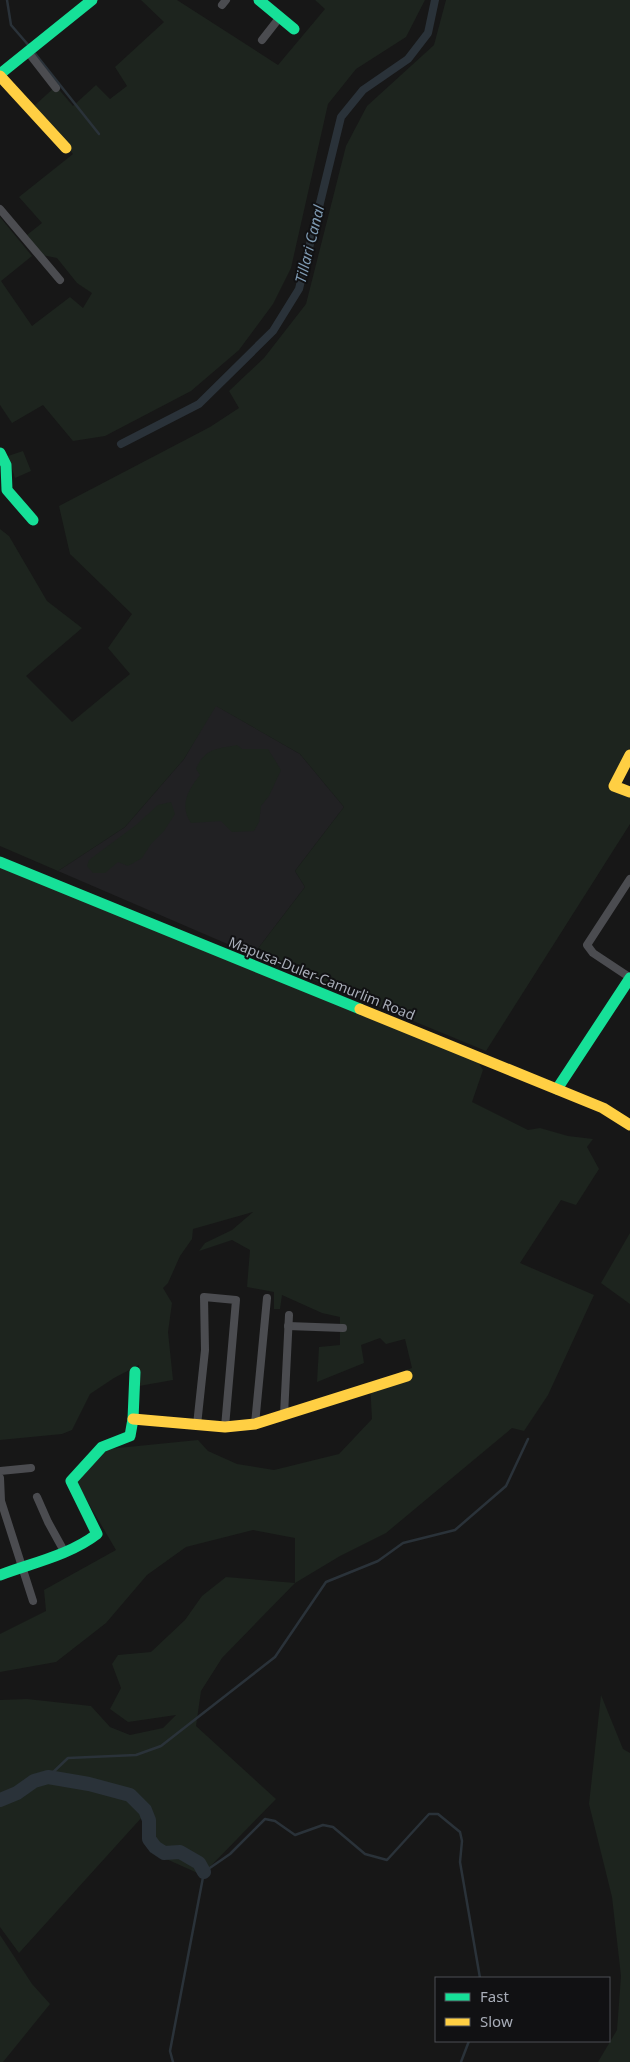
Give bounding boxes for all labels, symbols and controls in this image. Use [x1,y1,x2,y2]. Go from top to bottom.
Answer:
water label: Tillari Canal [290,202,329,285]
street label: Mapusa-Duler-Camurlim Road [226,932,418,1024]
legend [435,1977,610,2042]
text: Fast [480,1986,509,2006]
text: Slow [480,2011,513,2031]

